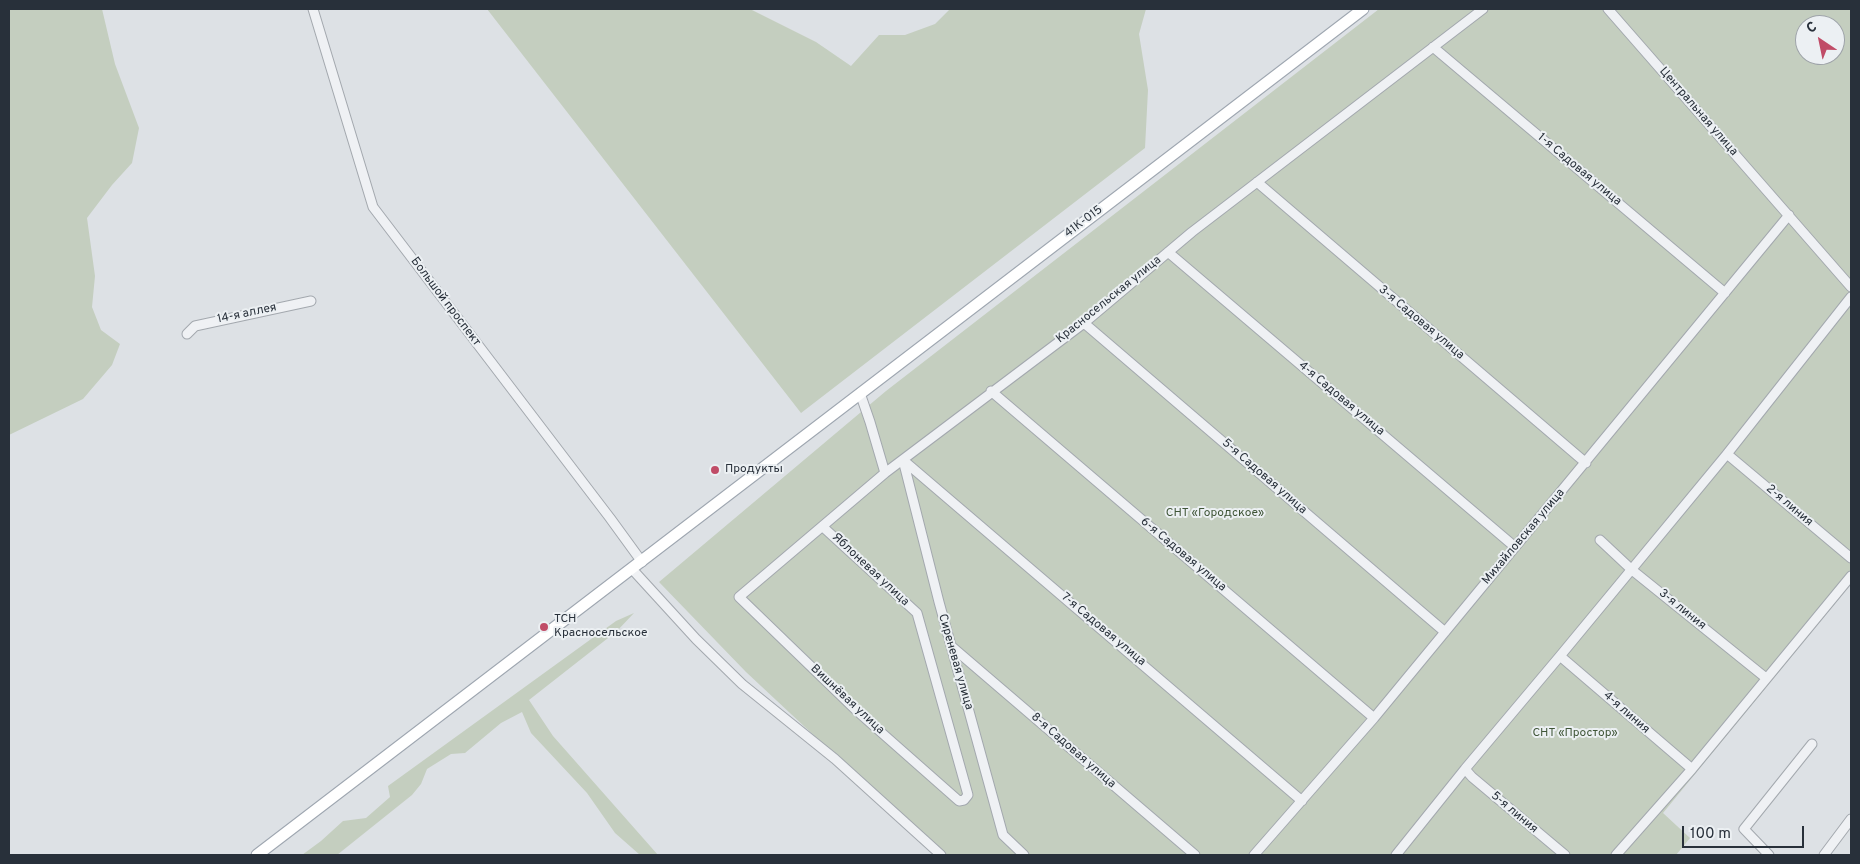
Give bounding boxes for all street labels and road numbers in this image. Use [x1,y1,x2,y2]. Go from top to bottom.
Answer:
street label: Центральная улица [1656,65,1740,159]
street label: 1-я Садовая улица [1534,131,1624,209]
street label: 41К-015 [1062,203,1106,241]
street label: Красносельская улица [1054,253,1164,347]
street label: Большой проспект [407,255,483,349]
street label: 3-я Садовая улица [1375,283,1467,363]
street label: 14-я аллея [216,301,278,327]
street label: 4-я Садовая улица [1295,359,1387,439]
street label: 5-я Садовая улица [1219,436,1309,518]
street label: 2-я линия [1763,482,1815,530]
street label: Михайловская улица [1480,486,1568,588]
street label: 6-я Садовая улица [1137,515,1229,595]
street label: Яблоневая улица [828,531,912,609]
street label: 3-я линия [1655,587,1709,633]
street label: 7-я Садовая улица [1058,590,1148,670]
street label: Сиреневая улица [934,612,976,712]
street label: Вишнёвая улица [807,662,887,738]
street label: 4-я линия [1600,689,1652,737]
street label: 8-я Садовая улица [1028,710,1118,792]
street label: 5-я линия [1488,789,1540,837]

